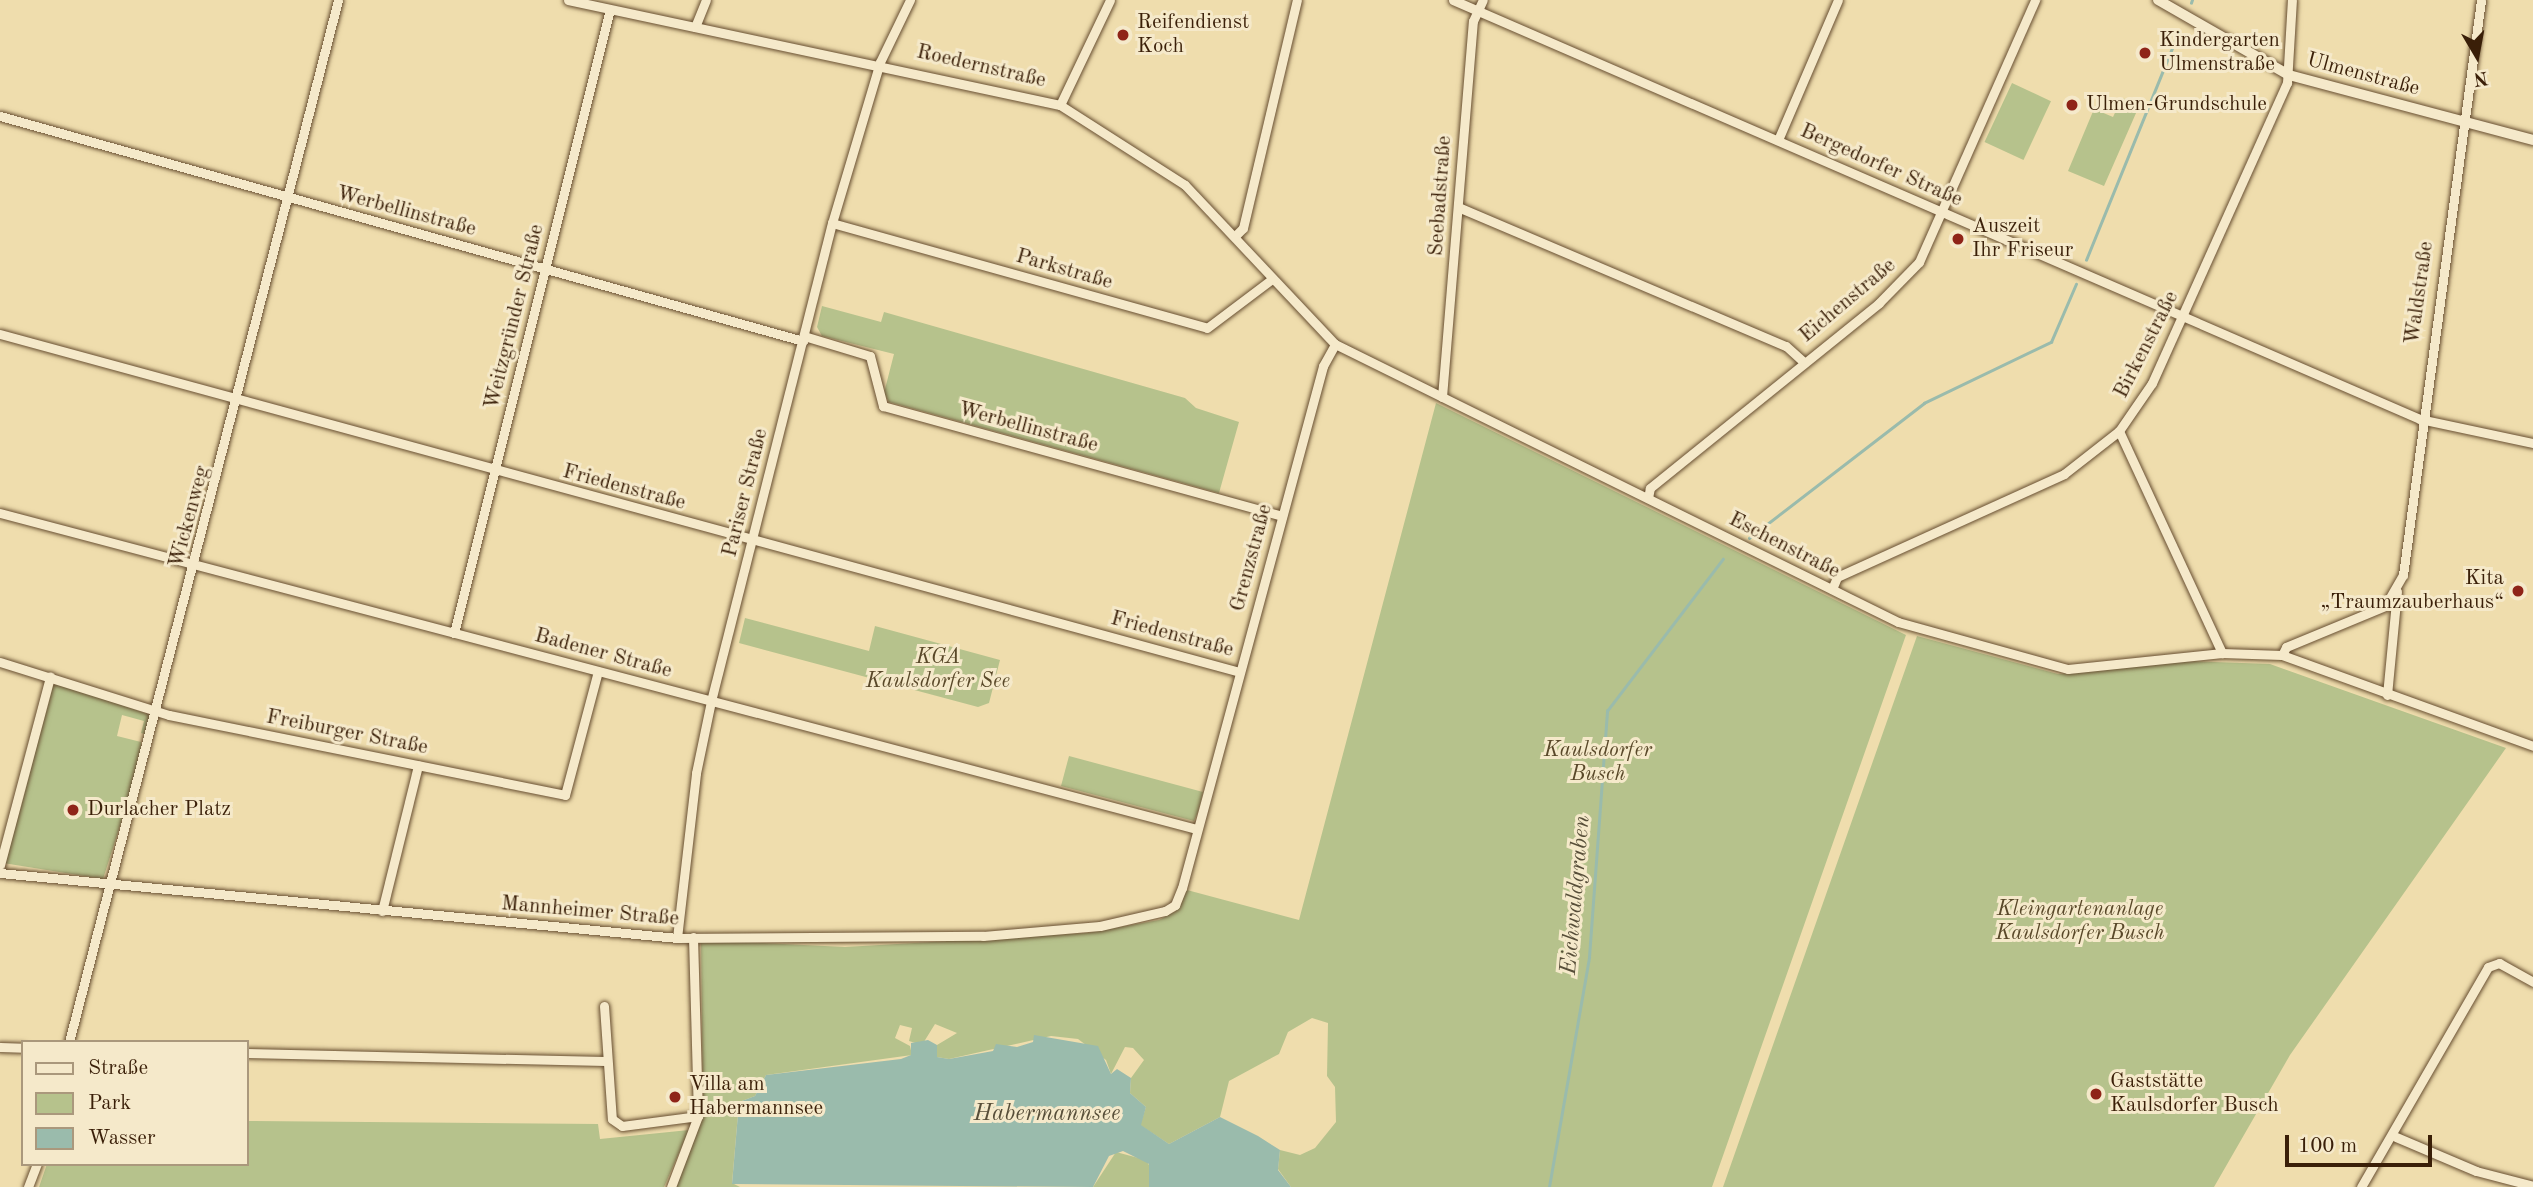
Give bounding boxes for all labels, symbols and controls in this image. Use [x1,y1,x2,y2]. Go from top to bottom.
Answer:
place label: Reifendienst Koch [1137,10,1249,60]
north arrow [2442,21,2512,91]
marker: Reifendienst Koch [1115,27,1131,43]
place label: Kindergarten Ulmenstraße [2159,28,2280,78]
street label: Roedernstraße [914,40,1048,94]
marker: Kindergarten Ulmenstraße [2137,45,2153,61]
street label: Ulmenstraße [2304,48,2422,102]
text: N [2472,67,2490,88]
place label: Ulmen-Grundschule [2086,92,2267,118]
marker: Ulmen-Grundschule [2064,97,2080,113]
street label: Bergedorfer Straße [1796,119,1966,213]
street label: Seebadstraße [1424,135,1458,257]
street label: Werbellinstraße [333,181,479,243]
place label: Auszeit Ihr Friseur [1972,214,2073,264]
street label: Weitzgründer Straße [480,222,550,412]
marker: Auszeit Ihr Friseur [1950,231,1966,247]
street label: Waldstraße [2400,240,2440,346]
street label: Parkstraße [1013,244,1115,296]
street label: Eichenstraße [1795,253,1901,349]
street label: Birkenstraße [2109,287,2185,403]
street label: Werbellinstraße [955,397,1101,459]
street label: Pariser Straße [718,426,774,560]
street label: Friedenstraße [560,459,688,517]
street label: Wickenweg [164,463,216,571]
street label: Grenzstraße [1226,502,1278,614]
street label: Eschenstraße [1724,507,1844,585]
place label: Kita „Traumzauberhaus“ [2321,566,2504,616]
marker: Kita „Traumzauberhaus“ [2510,583,2526,599]
street label: Friedenstraße [1108,606,1236,664]
street label: Badener Straße [532,624,674,684]
park label: KGA Kaulsdorfer See [866,645,1010,695]
street label: Freiburger Straße [264,705,430,761]
park label: Kaulsdorfer Busch [1544,738,1652,788]
place label: Durlacher Platz [87,797,231,823]
marker: Durlacher Platz [65,802,81,818]
water label: Eichwaldgraben [1555,814,1597,976]
street label: Mannheimer Straße [500,892,680,932]
park label: Kleingartenanlage Kaulsdorfer Busch [1995,897,2165,947]
legend [21,1040,248,1166]
text: Straße [88,1058,148,1079]
place label: Gaststätte Kaulsdorfer Busch [2110,1069,2279,1119]
place label: Villa am Habermannsee [689,1072,823,1122]
marker: Gaststätte Kaulsdorfer Busch [2088,1086,2104,1102]
marker: Villa am Habermannsee [667,1089,683,1105]
text: Park [88,1093,131,1114]
water label: Habermannsee [974,1100,1120,1128]
scale bar [2288,1120,2435,1164]
text: Wasser [88,1128,156,1149]
text: 100 m [2298,1136,2357,1157]

